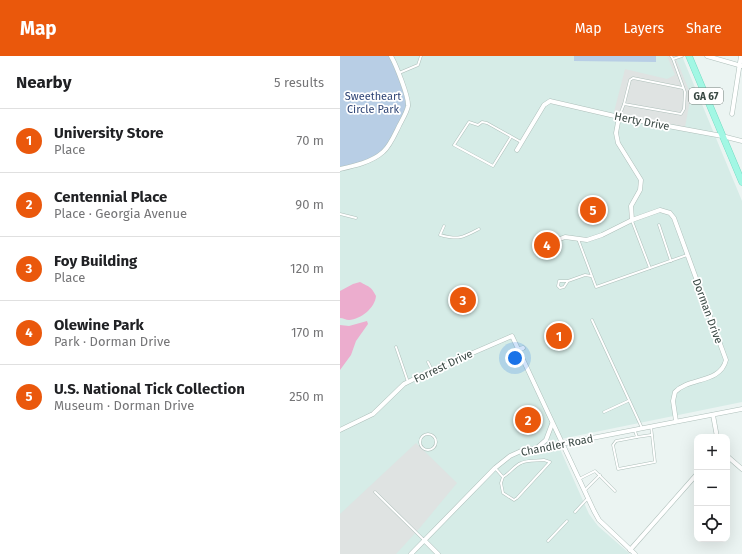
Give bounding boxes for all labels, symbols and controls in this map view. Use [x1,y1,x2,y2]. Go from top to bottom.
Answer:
text: Map [20,17,57,40]
text: Map [575,20,601,37]
text: Layers [623,20,664,37]
text: Share [686,20,722,37]
text: Nearby [16,72,71,93]
text: 5 results [274,75,324,90]
road number: GA 67 [689,88,723,104]
park label: Sweetheart Circle Park [345,90,401,116]
street label: Herty Drive [613,110,671,133]
text: University Store [54,124,164,142]
text: 1 [26,133,32,148]
text: 70 m [297,133,324,148]
text: Place [54,142,85,157]
text: Centennial Place [54,188,167,206]
pin: 5 [580,195,606,225]
text: 2 [26,197,32,212]
text: 90 m [295,197,324,212]
text: Place · Georgia Avenue [54,206,187,221]
pin: 4 [534,230,560,260]
text: Foy Building [54,252,137,270]
text: 3 [26,261,32,276]
text: 120 m [290,261,324,276]
text: Place [54,270,85,285]
street label: Dorman Drive [690,277,725,345]
pin: 3 [450,285,476,315]
text: Olewine Park [54,316,144,334]
pin: 1 [546,321,572,351]
text: 4 [25,325,33,340]
text: 170 m [291,325,324,340]
text: Park · Dorman Drive [54,334,170,349]
street label: Forrest Drive [412,347,475,386]
your location [505,348,525,368]
text: U.S. National Tick Collection [54,380,245,398]
text: 5 [26,389,32,404]
text: 250 m [289,389,324,404]
text: Museum · Dorman Drive [54,398,194,413]
pin: 2 [515,405,541,435]
street label: Chandler Road [520,432,594,459]
map controls [694,434,730,542]
button: + [694,434,730,470]
button: − [694,470,730,506]
button: locate [694,506,730,542]

